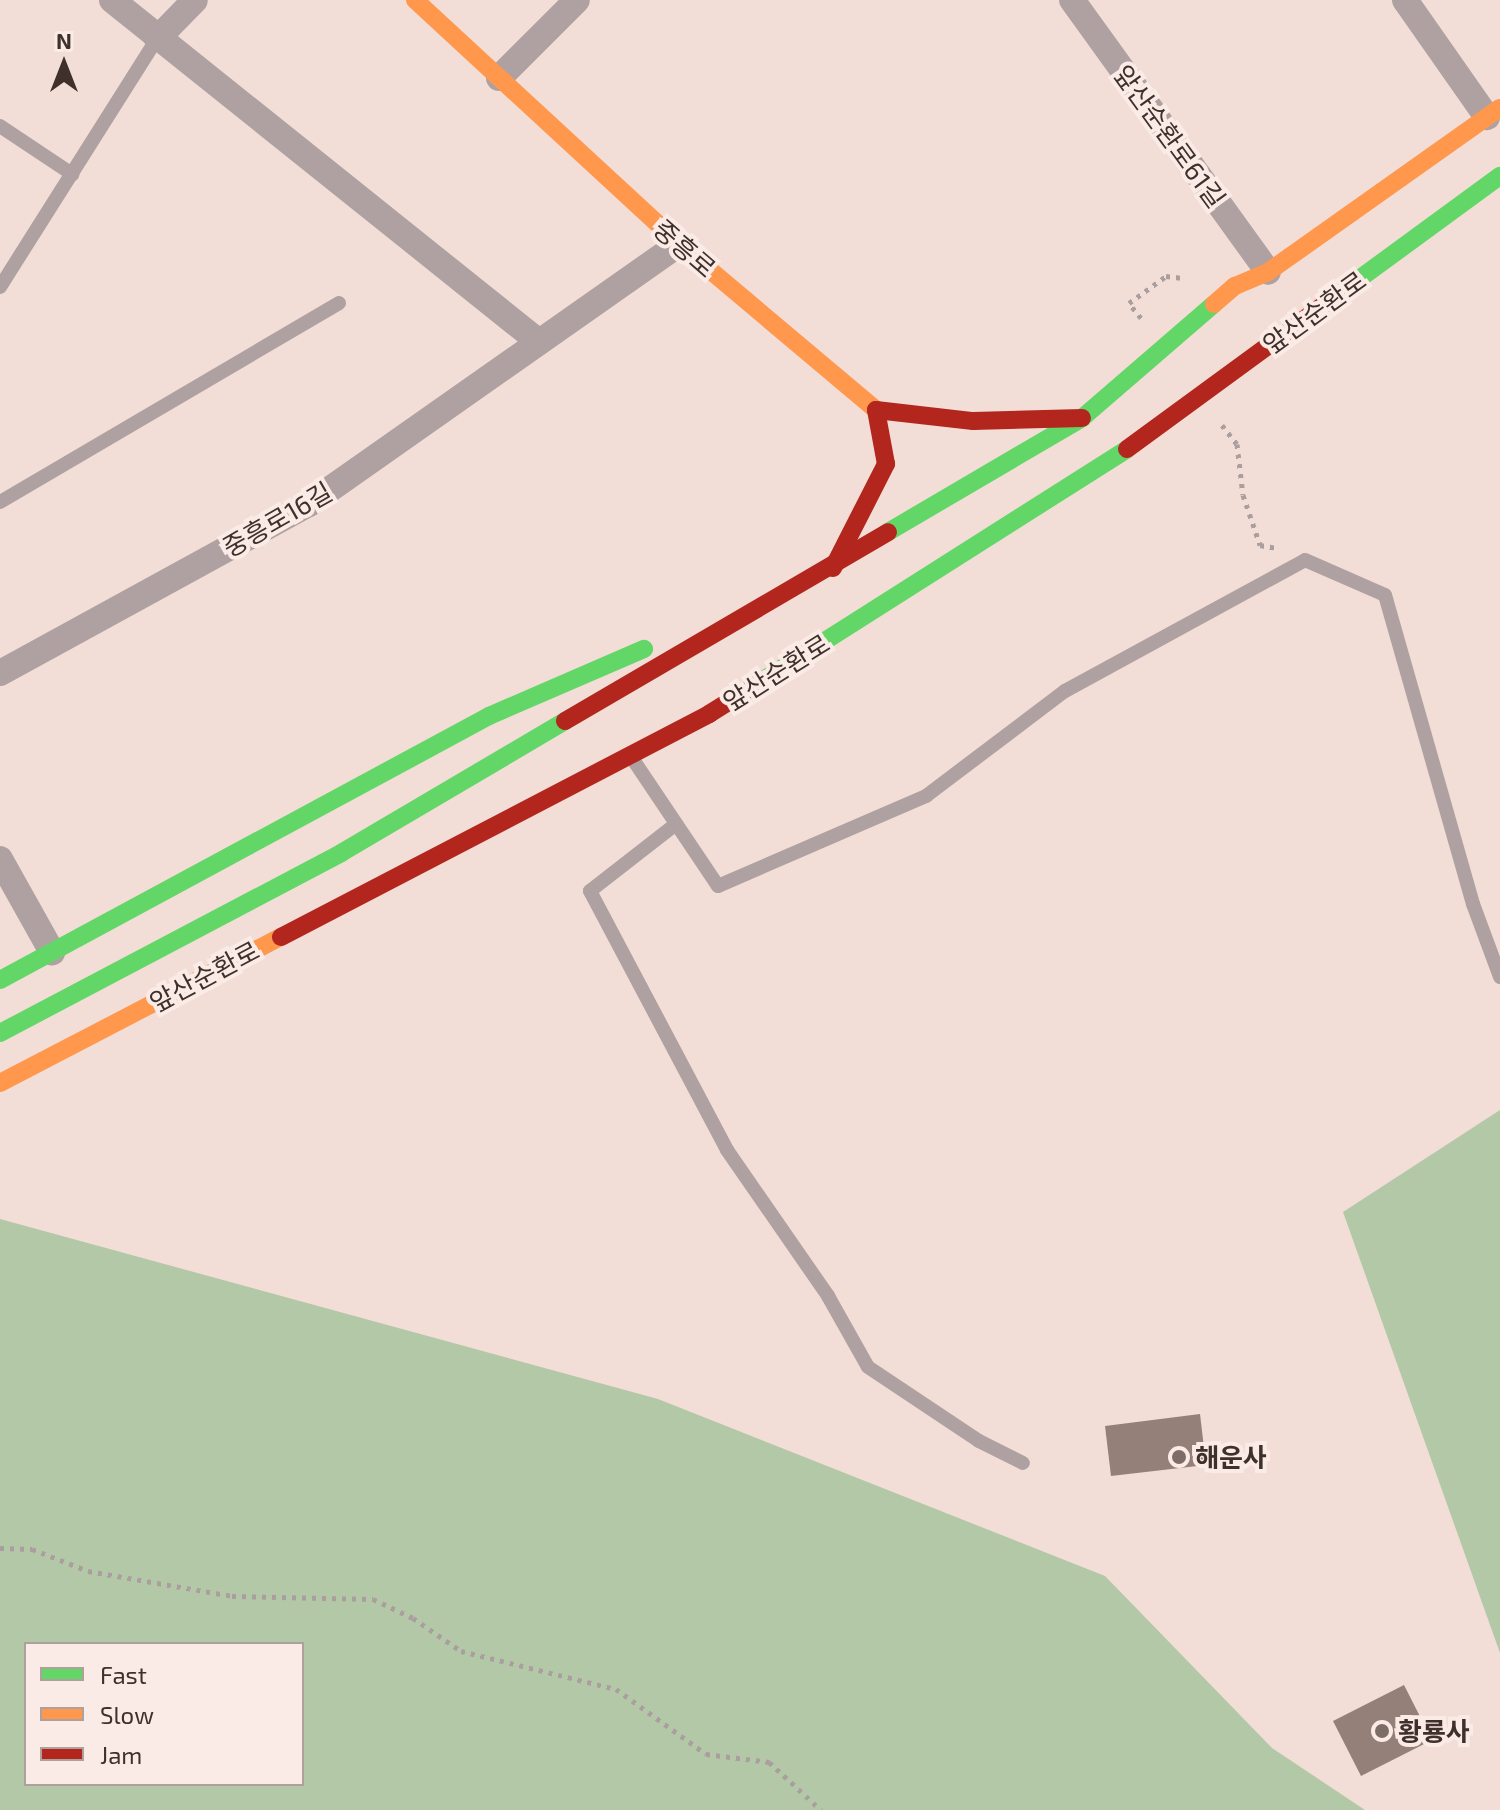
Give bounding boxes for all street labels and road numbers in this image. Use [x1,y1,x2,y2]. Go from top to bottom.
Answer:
street label: 앞산순환로61길 [1108,59,1232,213]
street label: 중흥로 [648,213,722,283]
street label: 앞산순환로 [1256,264,1372,360]
street label: 중흥로16길 [217,475,337,563]
street label: 앞산순환로 [717,627,835,717]
street label: 앞산순환로 [144,934,264,1018]

